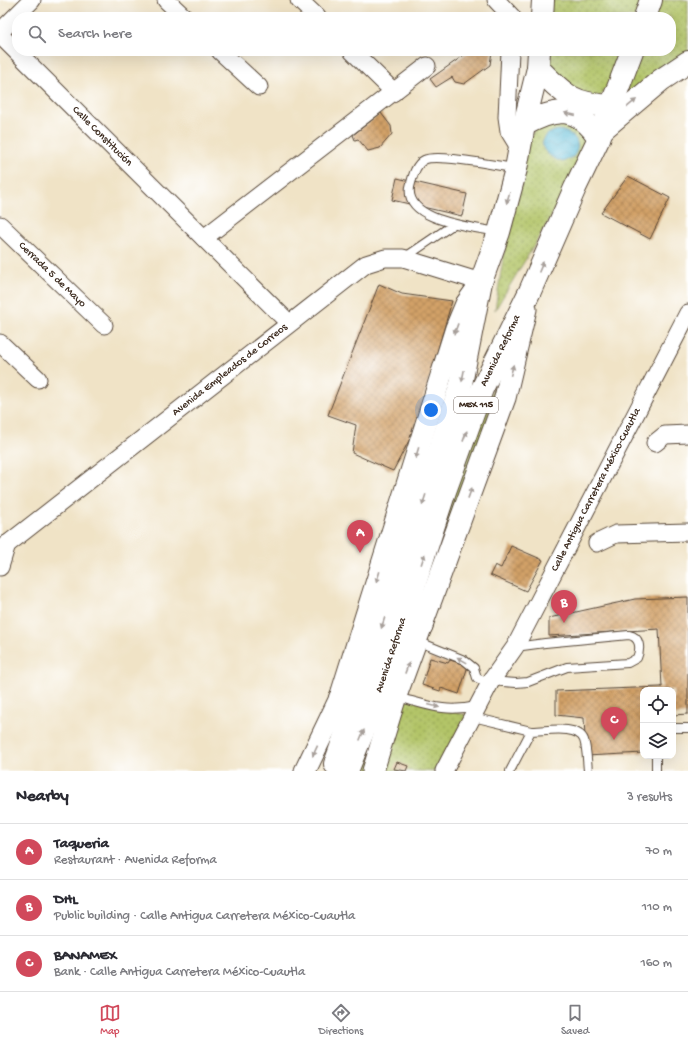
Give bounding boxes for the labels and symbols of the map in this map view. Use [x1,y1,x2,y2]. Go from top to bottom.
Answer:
one-way arrow [627,99,638,108]
street label: Calle Constitución [69,104,135,170]
one-way arrow [564,111,576,117]
one-way arrow [505,193,511,205]
street label: Cerrada 5 de Mayo [16,240,88,310]
one-way arrow [538,261,544,272]
street label: Avenida Reforma [478,312,524,388]
street label: Avenida Empleados de Correos [170,321,291,419]
one-way arrow [452,323,458,335]
one-way arrow [509,364,515,376]
one-way arrow [460,370,466,382]
road number: MEX 115 [454,397,498,413]
your location [421,400,441,420]
street label: Calle Antigua Carretera México-Cuautla [549,405,644,574]
one-way arrow [462,430,468,442]
one-way arrow [413,447,419,459]
one-way arrow [468,486,474,498]
one-way arrow [421,494,427,506]
pin: A [347,520,373,553]
one-way arrow [420,553,426,565]
one-way arrow [374,571,380,583]
pin: B [551,590,577,623]
street label: Avenida Reforma [373,615,409,694]
one-way arrow [380,617,386,629]
one-way arrow [456,657,468,663]
one-way arrow [404,661,410,673]
one-way arrow [427,704,440,710]
pin: C [601,707,627,740]
one-way arrow [359,729,365,740]
one-way arrow [312,746,318,757]

